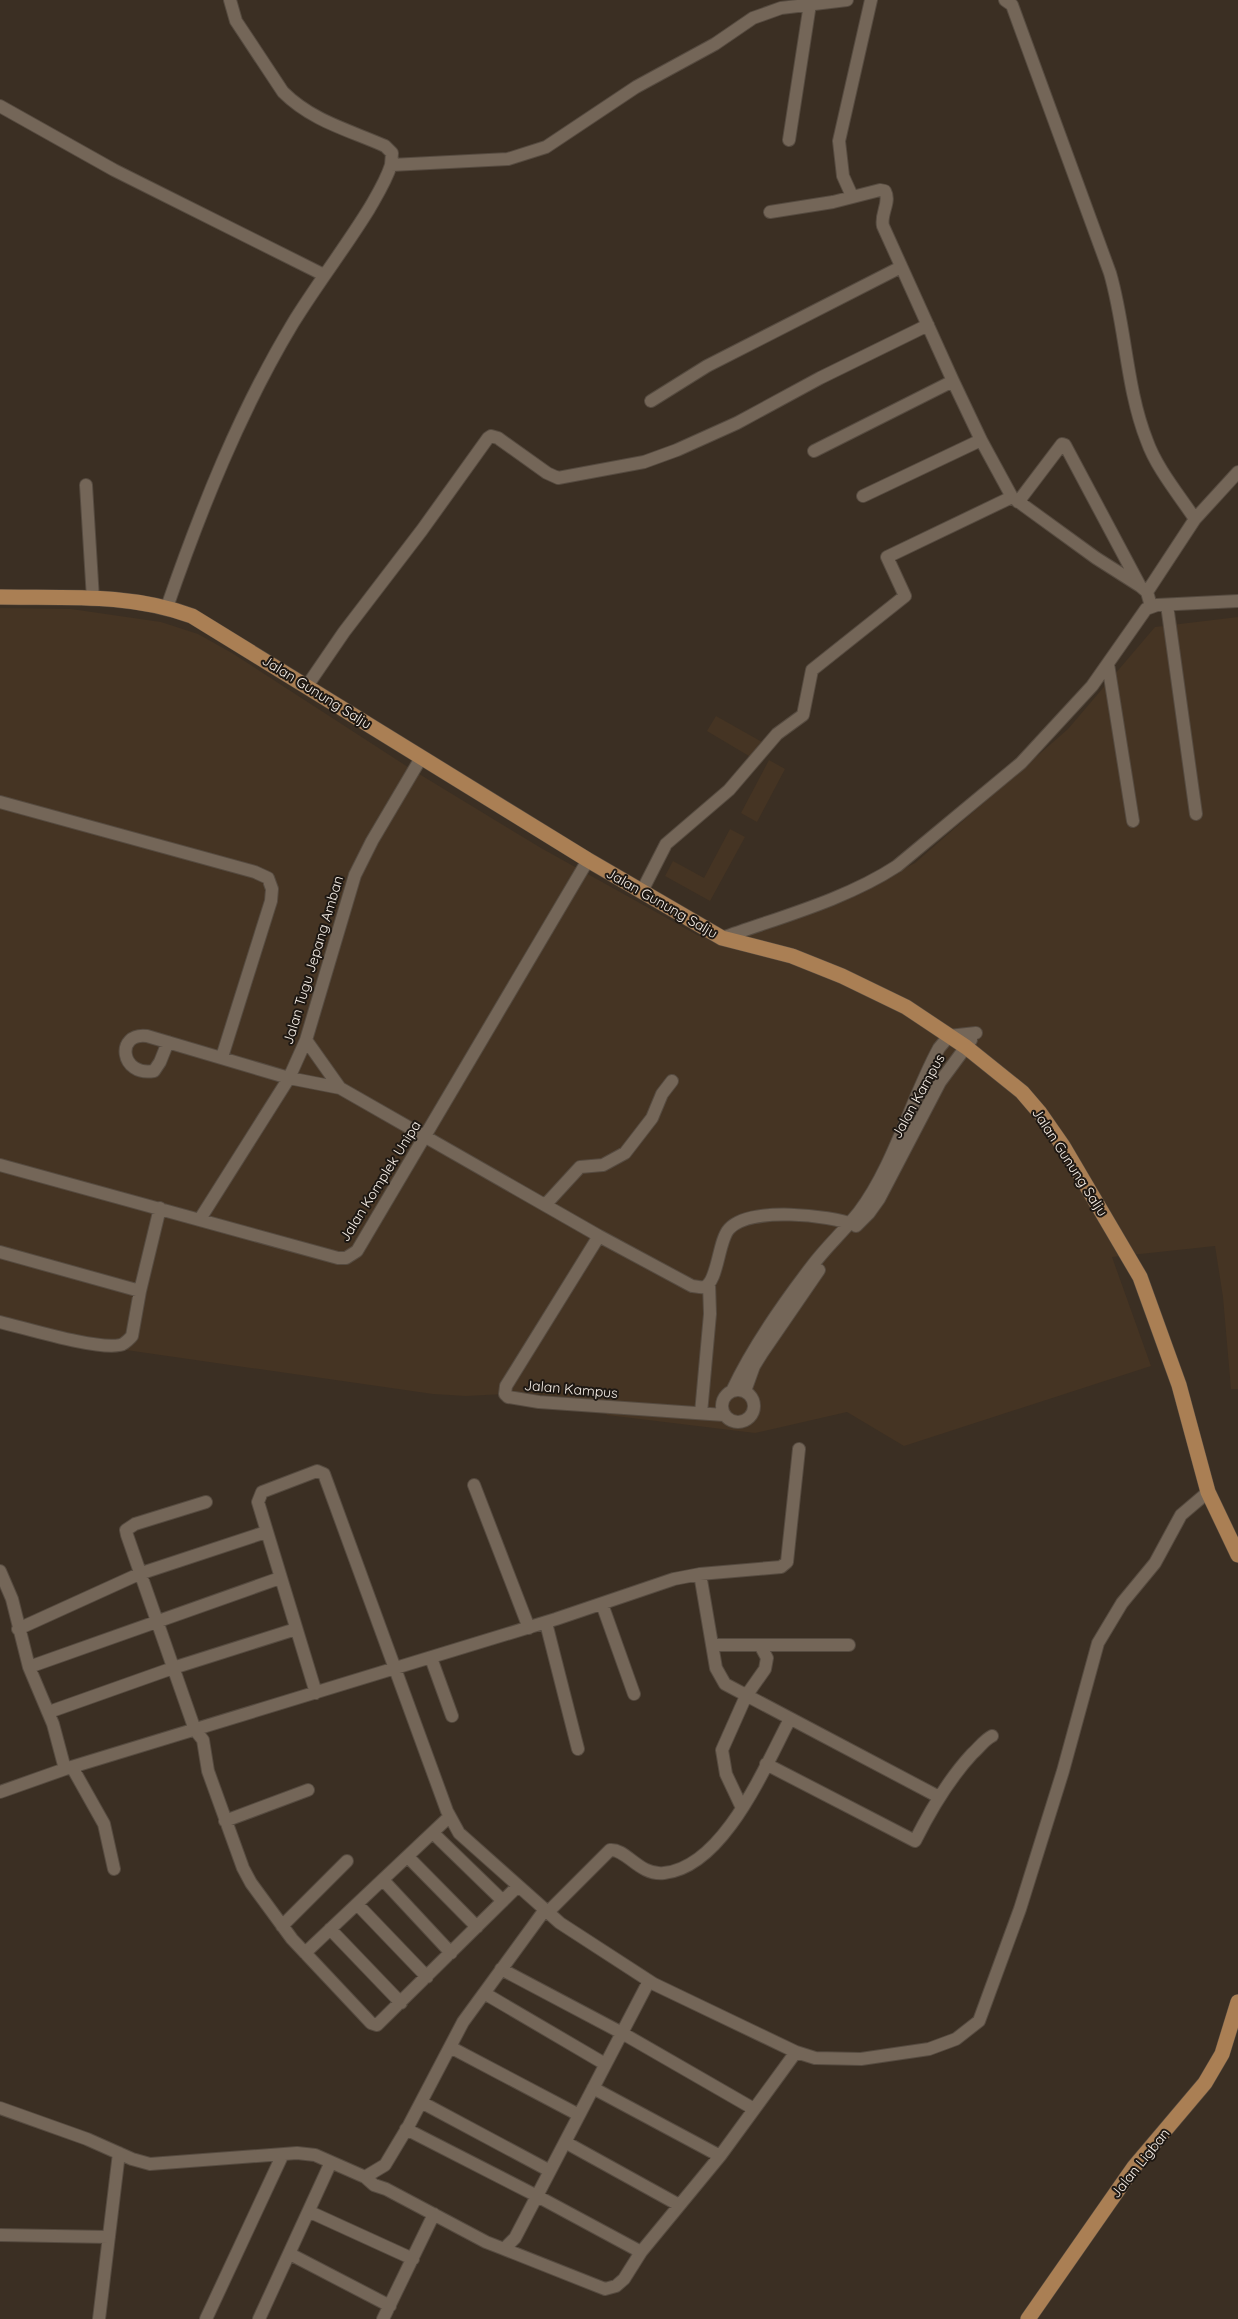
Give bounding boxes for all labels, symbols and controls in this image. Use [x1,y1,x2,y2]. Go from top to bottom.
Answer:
street label: Jalan Gunung Salju [259,651,375,733]
street label: Jalan Gunung Salju [603,864,721,942]
street label: Jalan Tugu Jepang Amban [279,873,347,1047]
street label: Jalan Kampus [887,1051,949,1141]
street label: Jalan Gunung Salju [1028,1104,1112,1220]
street label: Jalan Komplek Unipa [335,1117,425,1245]
street label: Jalan Kampus [523,1376,619,1402]
street label: Jalan Ligban [1106,2125,1174,2201]

